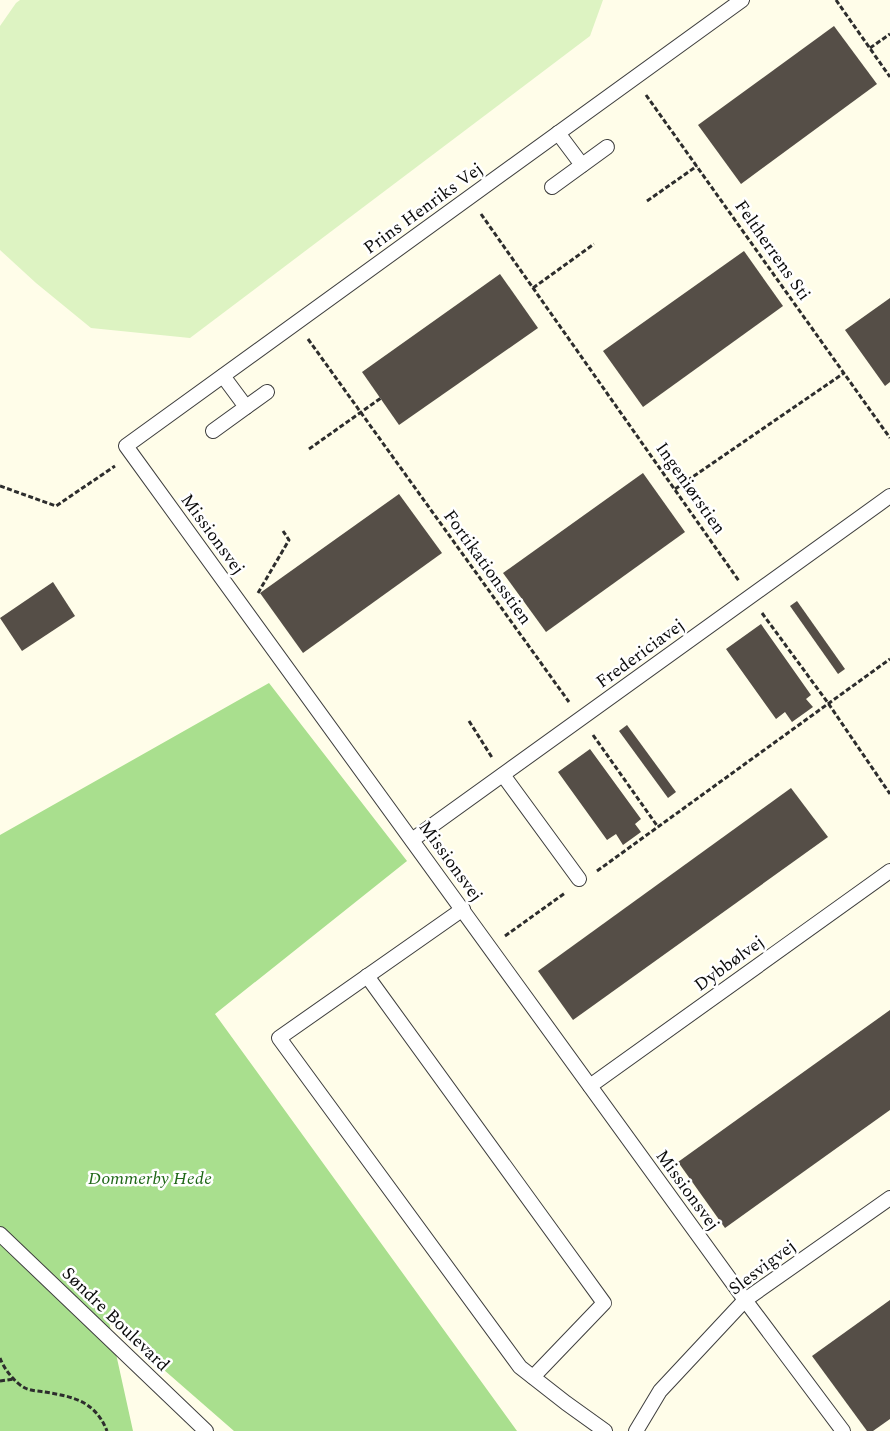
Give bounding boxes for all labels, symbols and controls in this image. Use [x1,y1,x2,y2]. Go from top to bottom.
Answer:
street label: Prins Henriks Vej [358,156,489,261]
street label: Feltherrens Sti [728,194,817,306]
street label: Ingeniørstien [649,437,732,540]
street label: Missionsvej [174,488,251,581]
street label: Fortikationsstien [437,504,539,630]
street label: Fredericiavej [590,612,690,695]
street label: Missionsvej [412,815,489,908]
street label: Dybbølvej [689,929,770,998]
street label: Missionsvej [649,1144,726,1237]
park label: Dommerby Hede [88,1165,212,1192]
street label: Slesvigvej [723,1233,802,1302]
street label: Søndre Boulevard [56,1261,176,1378]

